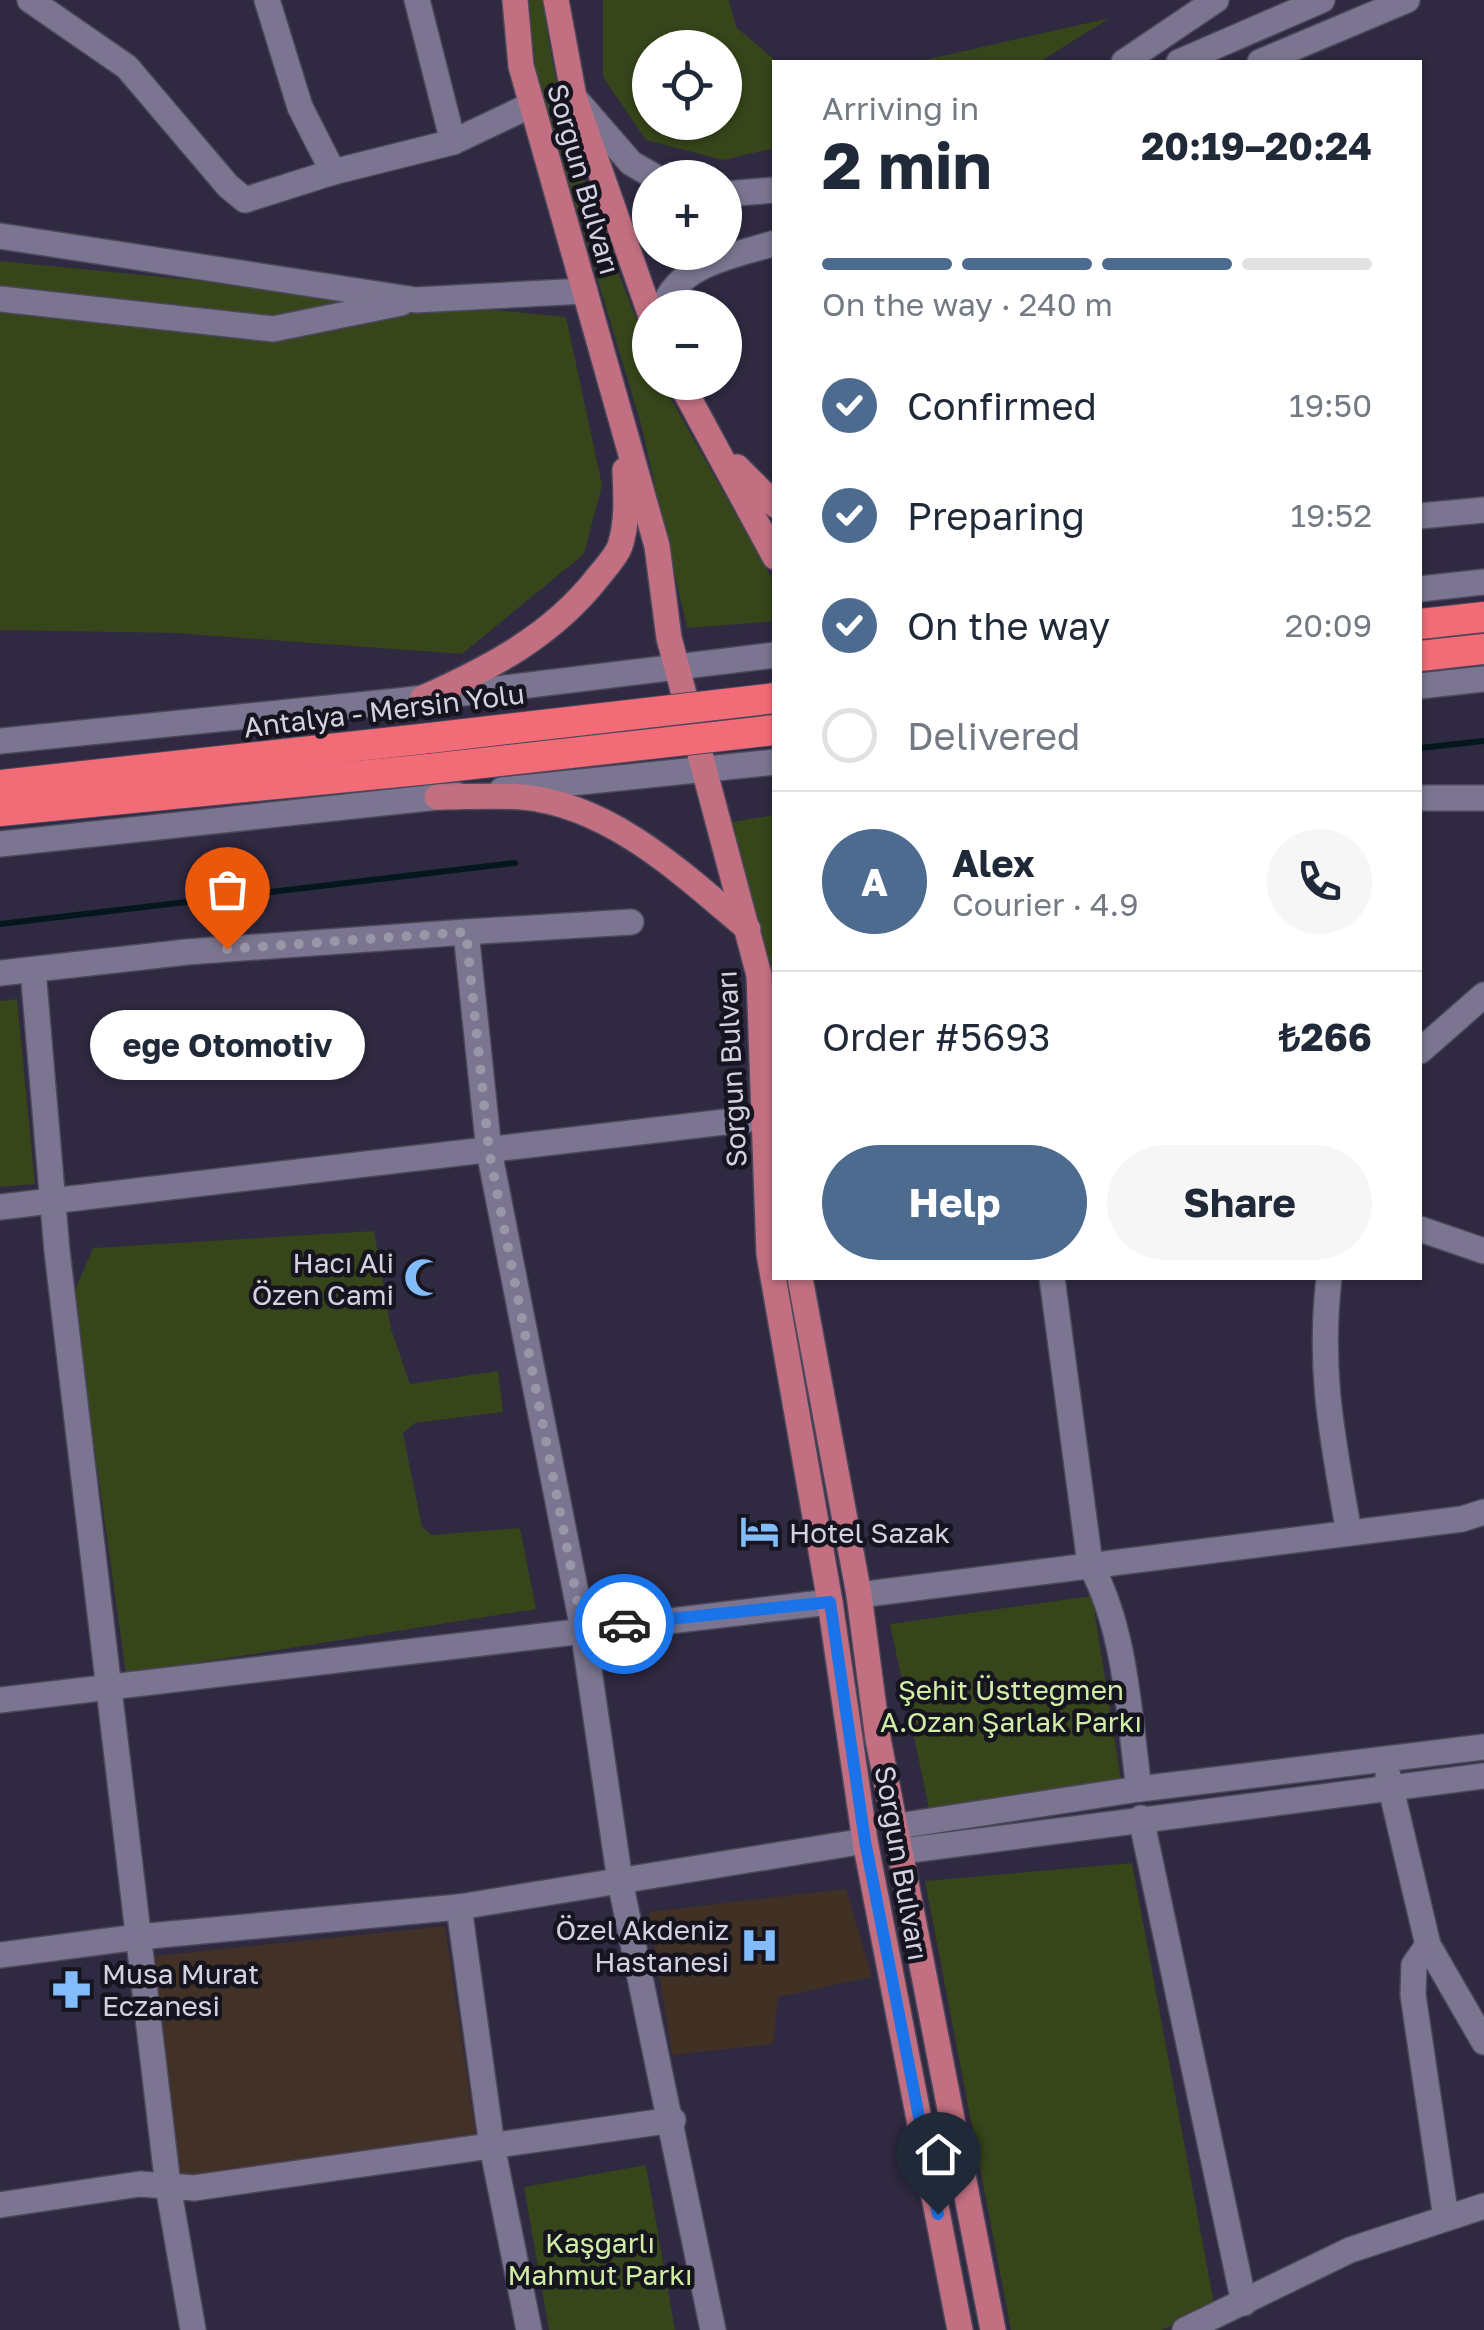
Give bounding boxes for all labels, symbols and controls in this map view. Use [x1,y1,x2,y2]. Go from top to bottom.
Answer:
map controls [632,30,742,400]
button: locate [632,30,742,140]
street label: Sorgun Bulvarı [541,80,627,278]
text: Arriving in [822,89,979,127]
text: 20:19–20:24 [1141,123,1372,168]
text: 2 min [822,125,992,203]
button: + [632,160,742,270]
text: On the way · 240 m [822,285,1113,323]
button: − [632,290,742,400]
icon: check [822,378,877,433]
text: Confirmed [907,383,1097,428]
text: 19:50 [1289,386,1372,424]
icon: check [822,488,877,543]
text: Preparing [907,493,1085,538]
text: 19:52 [1290,496,1372,534]
icon: check [822,598,877,653]
text: On the way [907,603,1110,648]
text: 20:09 [1285,606,1372,644]
street label: Antalya - Mersin Yolu [242,676,526,744]
text: Delivered [907,713,1080,758]
button: phone [1267,829,1372,934]
text: Alex [952,840,1035,885]
pin [185,847,270,950]
text: A [861,859,888,904]
icon: bag [200,862,255,917]
text: Courier · 4.9 [952,885,1139,923]
street label: Sorgun Bulvarı [709,970,753,1168]
callout: ege Otomotiv [90,1009,364,1079]
text: Order #5693 [822,1014,1050,1059]
text: ₺266 [1279,1014,1372,1059]
text: ege Otomotiv [123,1026,332,1064]
button: Help [822,1145,1087,1260]
button: Share [1107,1145,1372,1260]
place label: Hacı Ali Özen Cami [252,1246,394,1311]
mosque icon: Hacı Ali Özen Cami [403,1257,445,1299]
hotel icon: Hotel Sazak [738,1511,780,1553]
place label: Hotel Sazak [789,1516,950,1549]
courier [574,1574,674,1674]
icon: car [597,1597,652,1652]
park label: Şehit Üstteğmen A.Ozan Şarlak Parkı [880,1673,1142,1738]
street label: Sorgun Bulvarı [869,1763,935,1963]
place label: Özel Akdeniz Hastanesi [556,1913,729,1978]
hospital icon: Özel Akdeniz Hastanesi [738,1924,780,1966]
place label: Musa Murat Eczanesi [102,1957,259,2022]
pharmacy icon: Musa Murat Eczanesi [51,1968,93,2010]
pin [896,2112,981,2215]
icon: home [911,2127,966,2182]
park label: Kaşgarlı Mahmut Parkı [507,2226,693,2291]

